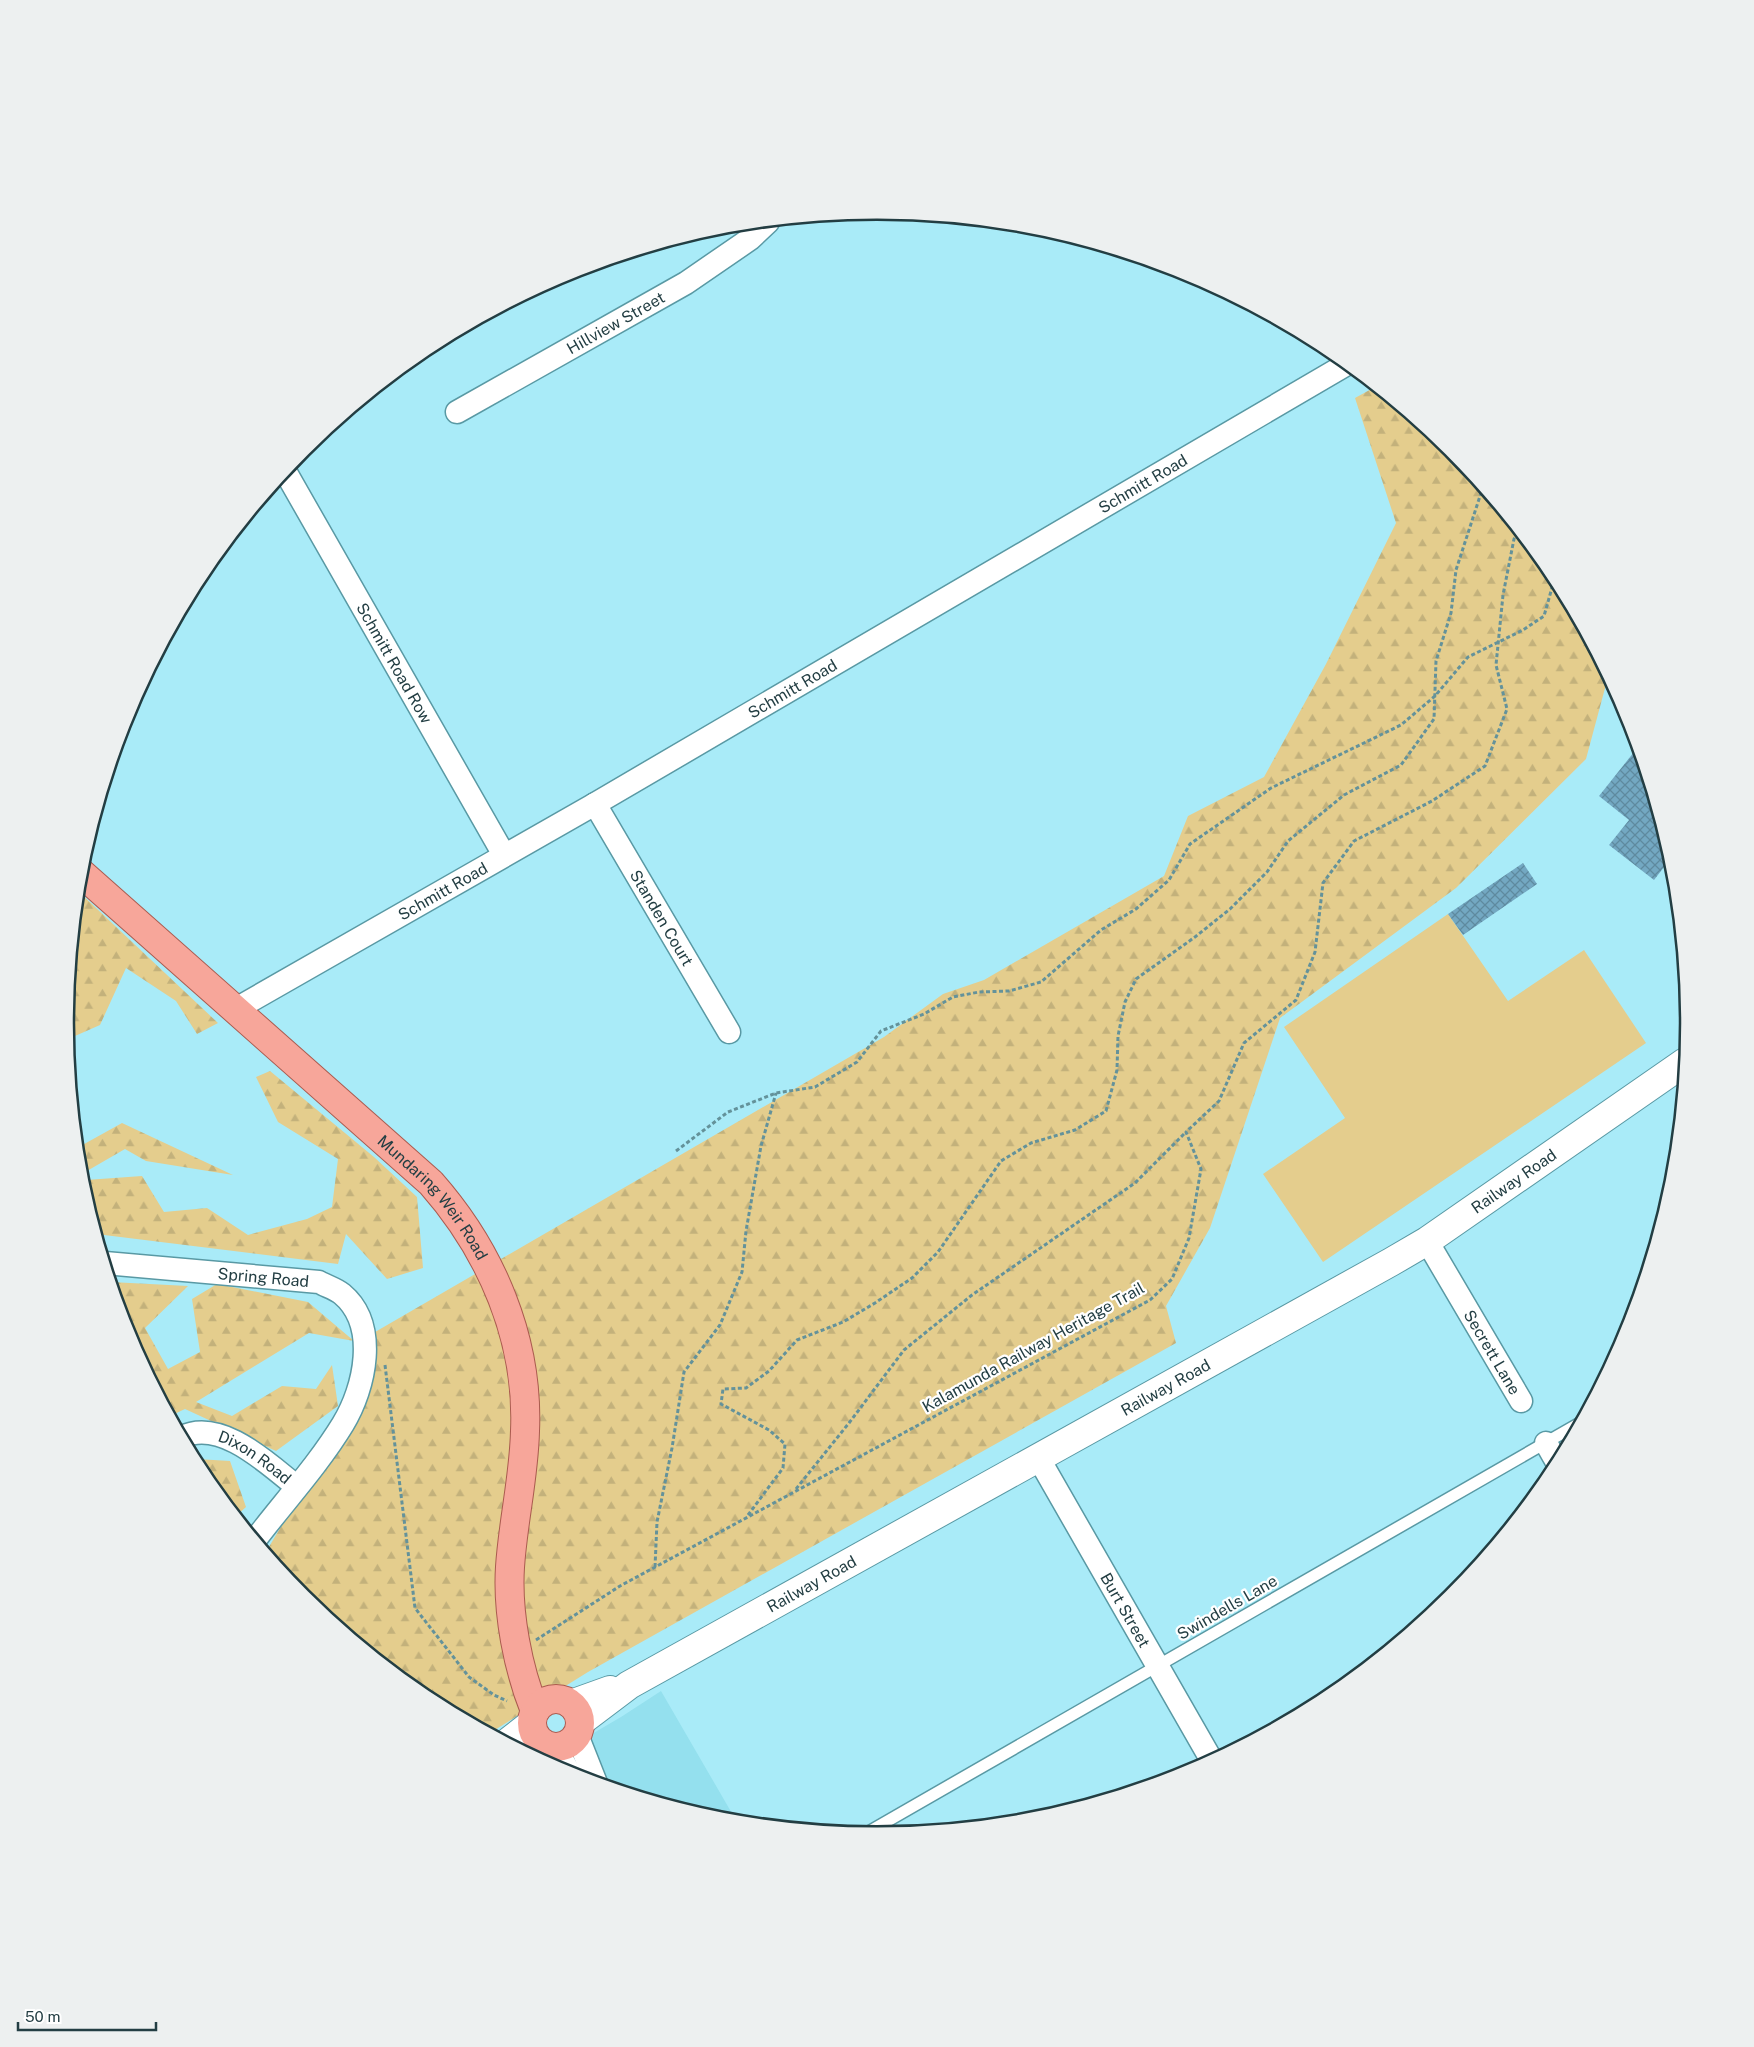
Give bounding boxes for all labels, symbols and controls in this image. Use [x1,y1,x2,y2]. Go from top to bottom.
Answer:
street label: Hillview Street [563,288,668,358]
street label: Schmitt Road [1095,451,1191,517]
street label: Schmitt Road Row [352,600,436,727]
street label: Schmitt Road [745,656,840,722]
street label: Schmitt Road [395,858,491,924]
street label: Standen Court [626,867,697,969]
street label: Mundaring Weir Road [373,1131,492,1263]
street label: Railway Road [1468,1145,1560,1217]
street label: Spring Road [217,1264,310,1291]
street label: Kalamunda Railway Heritage Trail [919,1278,1148,1417]
street label: Secrett Lane [1460,1307,1524,1398]
street label: Railway Road [1118,1355,1214,1420]
street label: Dixon Road [216,1427,295,1488]
street label: Railway Road [764,1552,860,1617]
street label: Burt Street [1096,1569,1154,1651]
street label: Swindells Lane [1174,1571,1281,1644]
scale bar [18,2000,155,2032]
text: 50 m [25,2008,60,2025]

